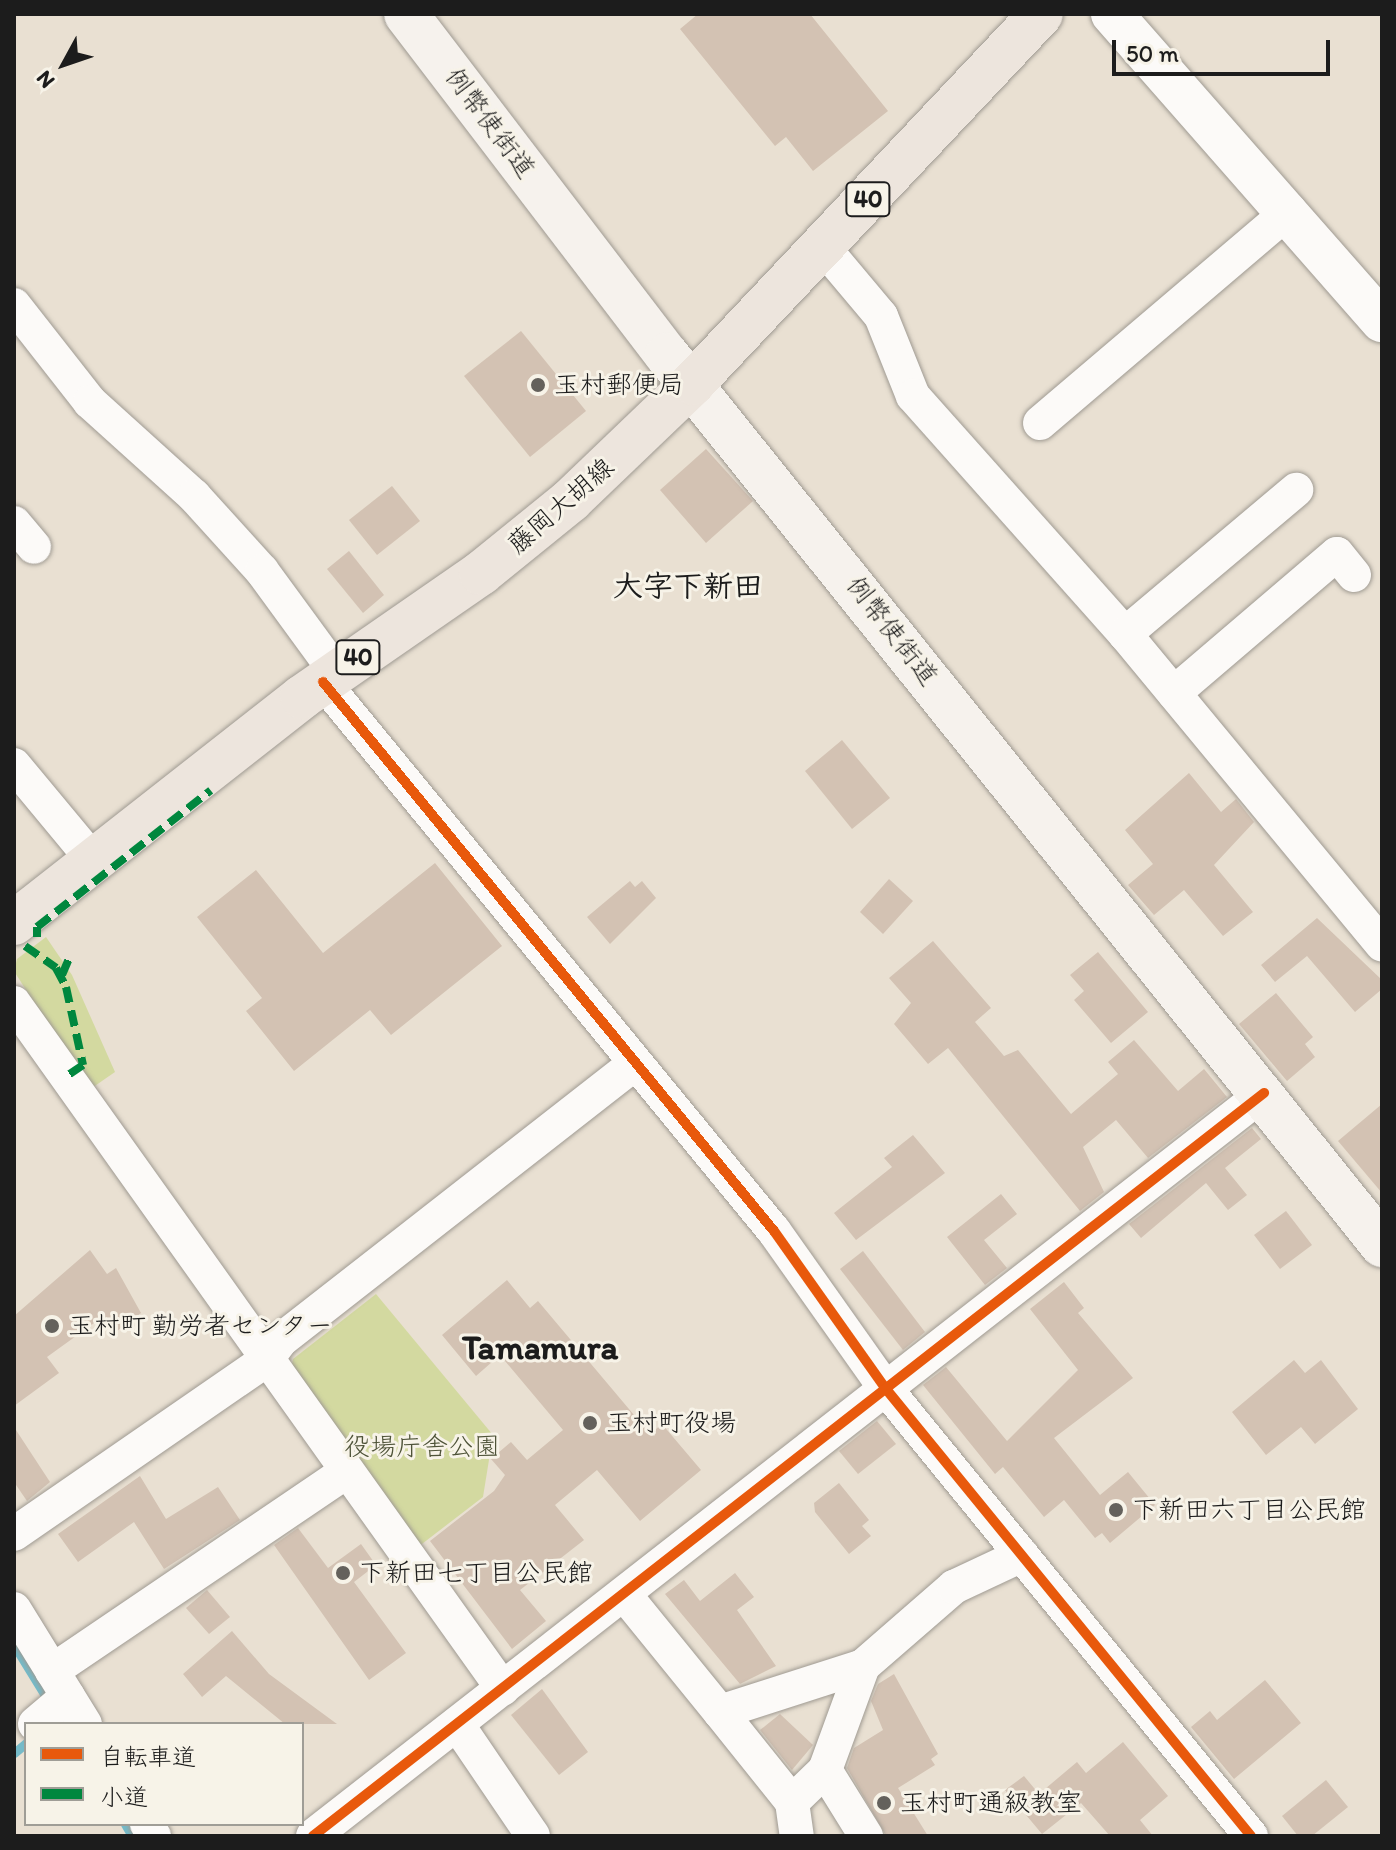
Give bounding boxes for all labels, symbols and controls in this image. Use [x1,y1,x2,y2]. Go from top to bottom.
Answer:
north arrow [24,24,104,104]
scale bar [1116,24,1334,74]
text: 50 m [1126,39,1179,68]
street label: 例幣使街道 [438,62,542,184]
text: N [30,65,60,94]
road number: 40 [844,179,892,219]
place label: 玉村郵便局 [554,369,684,401]
marker: 玉村郵便局 [529,376,547,394]
street label: 藤岡大胡線 [502,452,620,560]
district label: 大字下新田 [613,568,763,604]
street label: 例幣使街道 [840,570,944,692]
road number: 40 [334,637,382,677]
place label: 玉村町 勤労者センター [68,1310,334,1342]
marker: 玉村町 勤労者センター [43,1317,61,1335]
district label: Tamamura [462,1328,618,1368]
place label: 玉村町役場 [606,1407,736,1439]
marker: 玉村町役場 [581,1414,599,1432]
park label: 役場庁舎公園 [344,1431,500,1463]
place label: 下新田六丁目公民館 [1132,1494,1366,1526]
marker: 下新田六丁目公民館 [1107,1501,1125,1519]
place label: 下新田七丁目公民館 [359,1557,593,1589]
marker: 下新田七丁目公民館 [334,1564,352,1582]
legend [24,1722,304,1826]
text: 自転車道 [100,1742,196,1771]
text: 小道 [100,1782,148,1811]
place label: 玉村町通級教室 [900,1787,1082,1819]
marker: 玉村町通級教室 [875,1794,893,1812]

